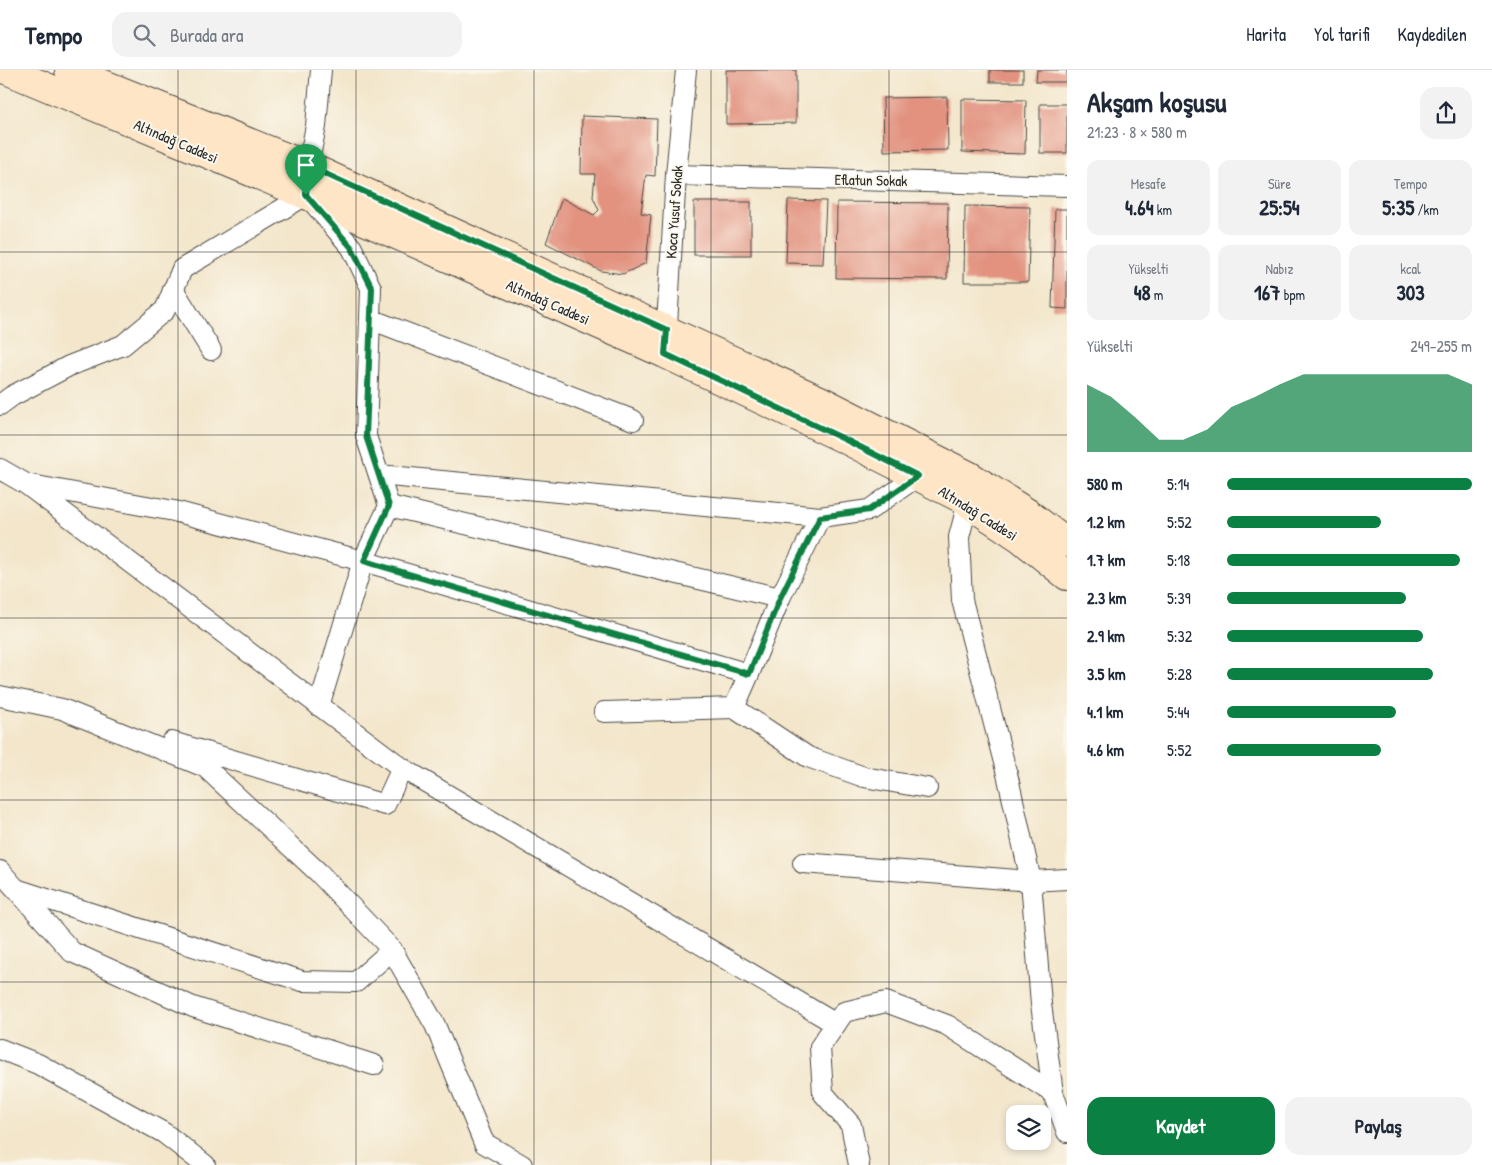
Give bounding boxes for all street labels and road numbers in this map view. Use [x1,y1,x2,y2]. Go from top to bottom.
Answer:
street label: Altındağ Caddesi [131,114,221,168]
street label: Koca Yusuf Sokak [660,165,688,259]
street label: Eflatun Sokak [834,169,908,191]
street label: Altındağ Caddesi [503,274,593,330]
street label: Altındağ Caddesi [935,480,1021,546]

